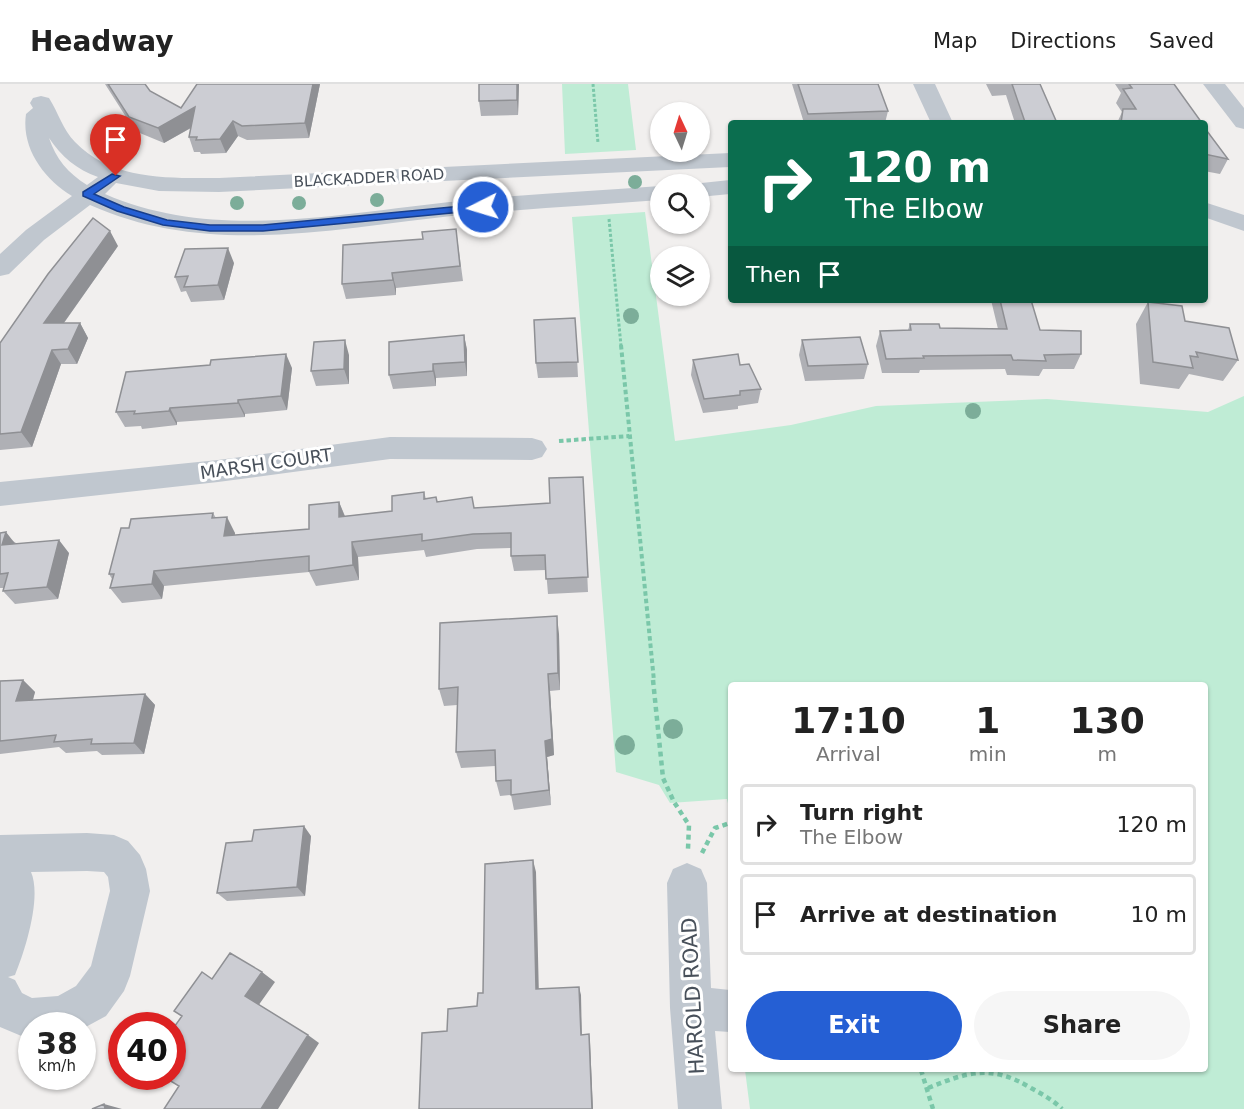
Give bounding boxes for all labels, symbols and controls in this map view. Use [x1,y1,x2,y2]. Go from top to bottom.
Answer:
text: Headway [30,25,174,58]
text: Map [933,29,977,53]
text: Directions [1010,29,1116,53]
text: Saved [1149,29,1214,53]
north arrow [650,102,710,162]
map controls [650,102,710,306]
pin [90,114,141,176]
icon: arrive [99,123,132,156]
text: 120 m [845,143,991,192]
icon: right [746,144,824,222]
street label: BLACKADDER ROAD [293,165,445,191]
button: search [650,174,710,234]
position arrow [451,175,515,239]
text: The Elbow [845,193,984,224]
button: layers [650,246,710,306]
icon: arrive [813,258,846,291]
text: Then [746,262,801,287]
street label: MARSH COURT [199,444,334,483]
text: 17:10 [791,700,906,741]
text: 1 [975,700,1000,741]
text: 130 [1070,700,1145,741]
text: Arrival [816,742,881,766]
text: min [969,742,1007,766]
text: m [1098,742,1117,766]
text: Turn right [800,800,923,825]
icon: right [749,808,782,841]
text: 120 m [1117,812,1187,837]
text: The Elbow [800,825,903,849]
icon: arrive [749,898,782,931]
text: Arrive at destination [800,902,1057,927]
text: 10 m [1131,902,1187,927]
street label: HAROLD ROAD [677,917,709,1075]
button: Exit [746,991,962,1060]
button: Share [974,991,1190,1060]
speed limit sign: 40 [108,1012,186,1090]
text: 38 [36,1026,78,1061]
text: km/h [38,1057,76,1075]

